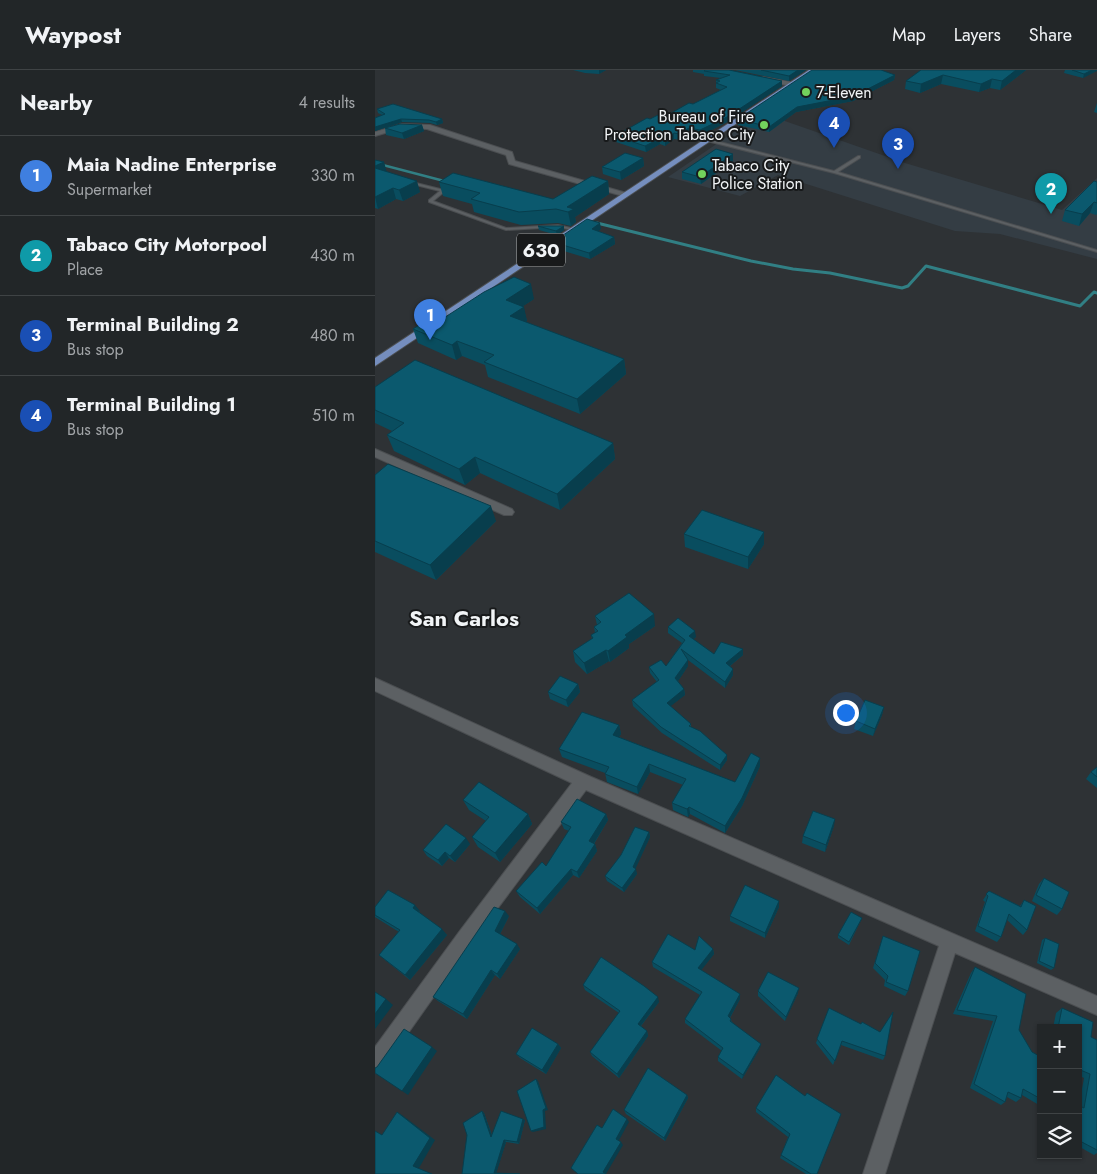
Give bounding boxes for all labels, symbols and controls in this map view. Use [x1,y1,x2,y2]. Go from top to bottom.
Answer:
text: Waypost [25,17,121,52]
text: Map [892,22,926,48]
text: Layers [954,22,1001,48]
text: Share [1029,22,1072,48]
place label: 7-Eleven [816,81,872,104]
marker: 7-Eleven [800,86,812,98]
text: Nearby [20,88,92,118]
text: 4 results [299,91,355,114]
place label: Bureau of Fire Protection Tabaco City [604,105,755,146]
pin: 4 [818,107,850,148]
marker: Bureau of Fire Protection Tabaco City [758,119,770,131]
pin: 3 [882,128,914,169]
text: Maia Nadine Enterprise [67,151,277,178]
place label: Tabaco City Police Station [712,154,803,195]
text: 1 [32,164,40,187]
text: 330 m [311,164,355,187]
marker: Tabaco City Police Station [696,168,708,180]
pin: 2 [1035,173,1067,214]
text: Supermarket [67,178,152,201]
text: Tabaco City Motorpool [67,231,267,258]
road number: 630 [517,234,565,266]
text: 2 [31,244,41,267]
text: 430 m [310,244,355,267]
text: Place [67,258,103,281]
pin: 1 [414,299,446,340]
text: Terminal Building 2 [67,311,239,338]
text: 3 [31,324,41,347]
text: 480 m [310,324,355,347]
text: Bus stop [67,338,124,361]
text: Terminal Building 1 [67,391,236,418]
text: 4 [30,404,42,427]
text: 510 m [312,404,355,427]
text: Bus stop [67,418,124,441]
district label: San Carlos [409,602,519,634]
your location [833,700,859,726]
map controls [1037,1024,1082,1159]
button: + [1037,1024,1082,1069]
button: − [1037,1069,1082,1114]
button: layers [1037,1114,1082,1159]

